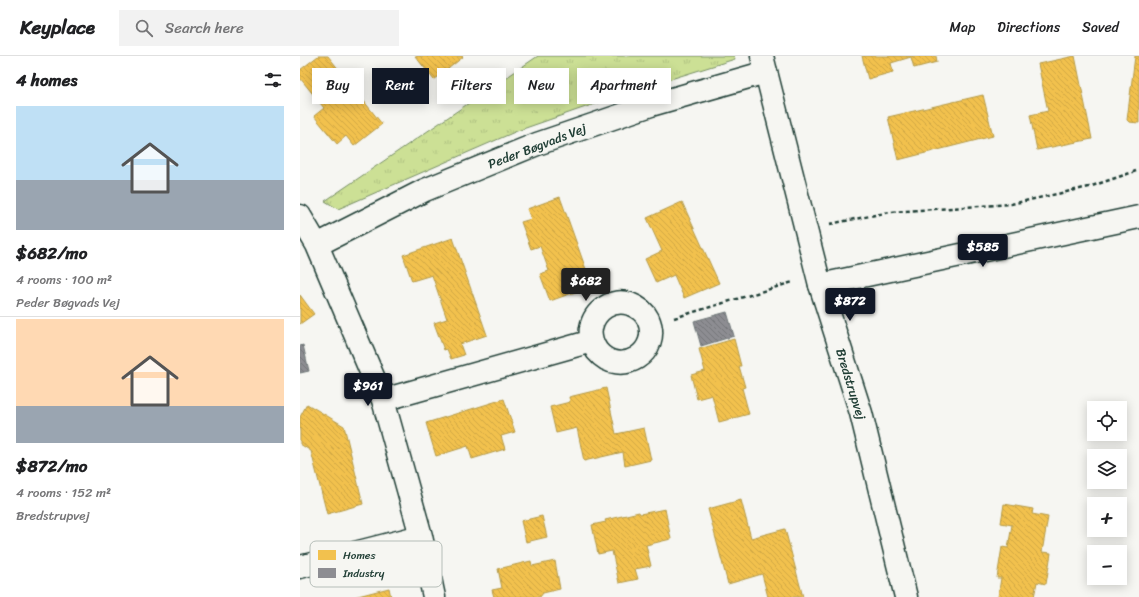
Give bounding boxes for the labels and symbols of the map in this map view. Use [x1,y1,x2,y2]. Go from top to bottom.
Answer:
street label: Peder Bøgvads Vej [484,116,590,175]
pin: $585 [959,234,1007,268]
pin: $682 [562,268,610,302]
pin: $872 [826,288,874,322]
street label: Bredstrupvej [829,345,873,423]
pin: $961 [344,373,392,407]
legend [310,541,442,587]
text: Homes [343,546,376,565]
text: Industry [342,564,385,583]

